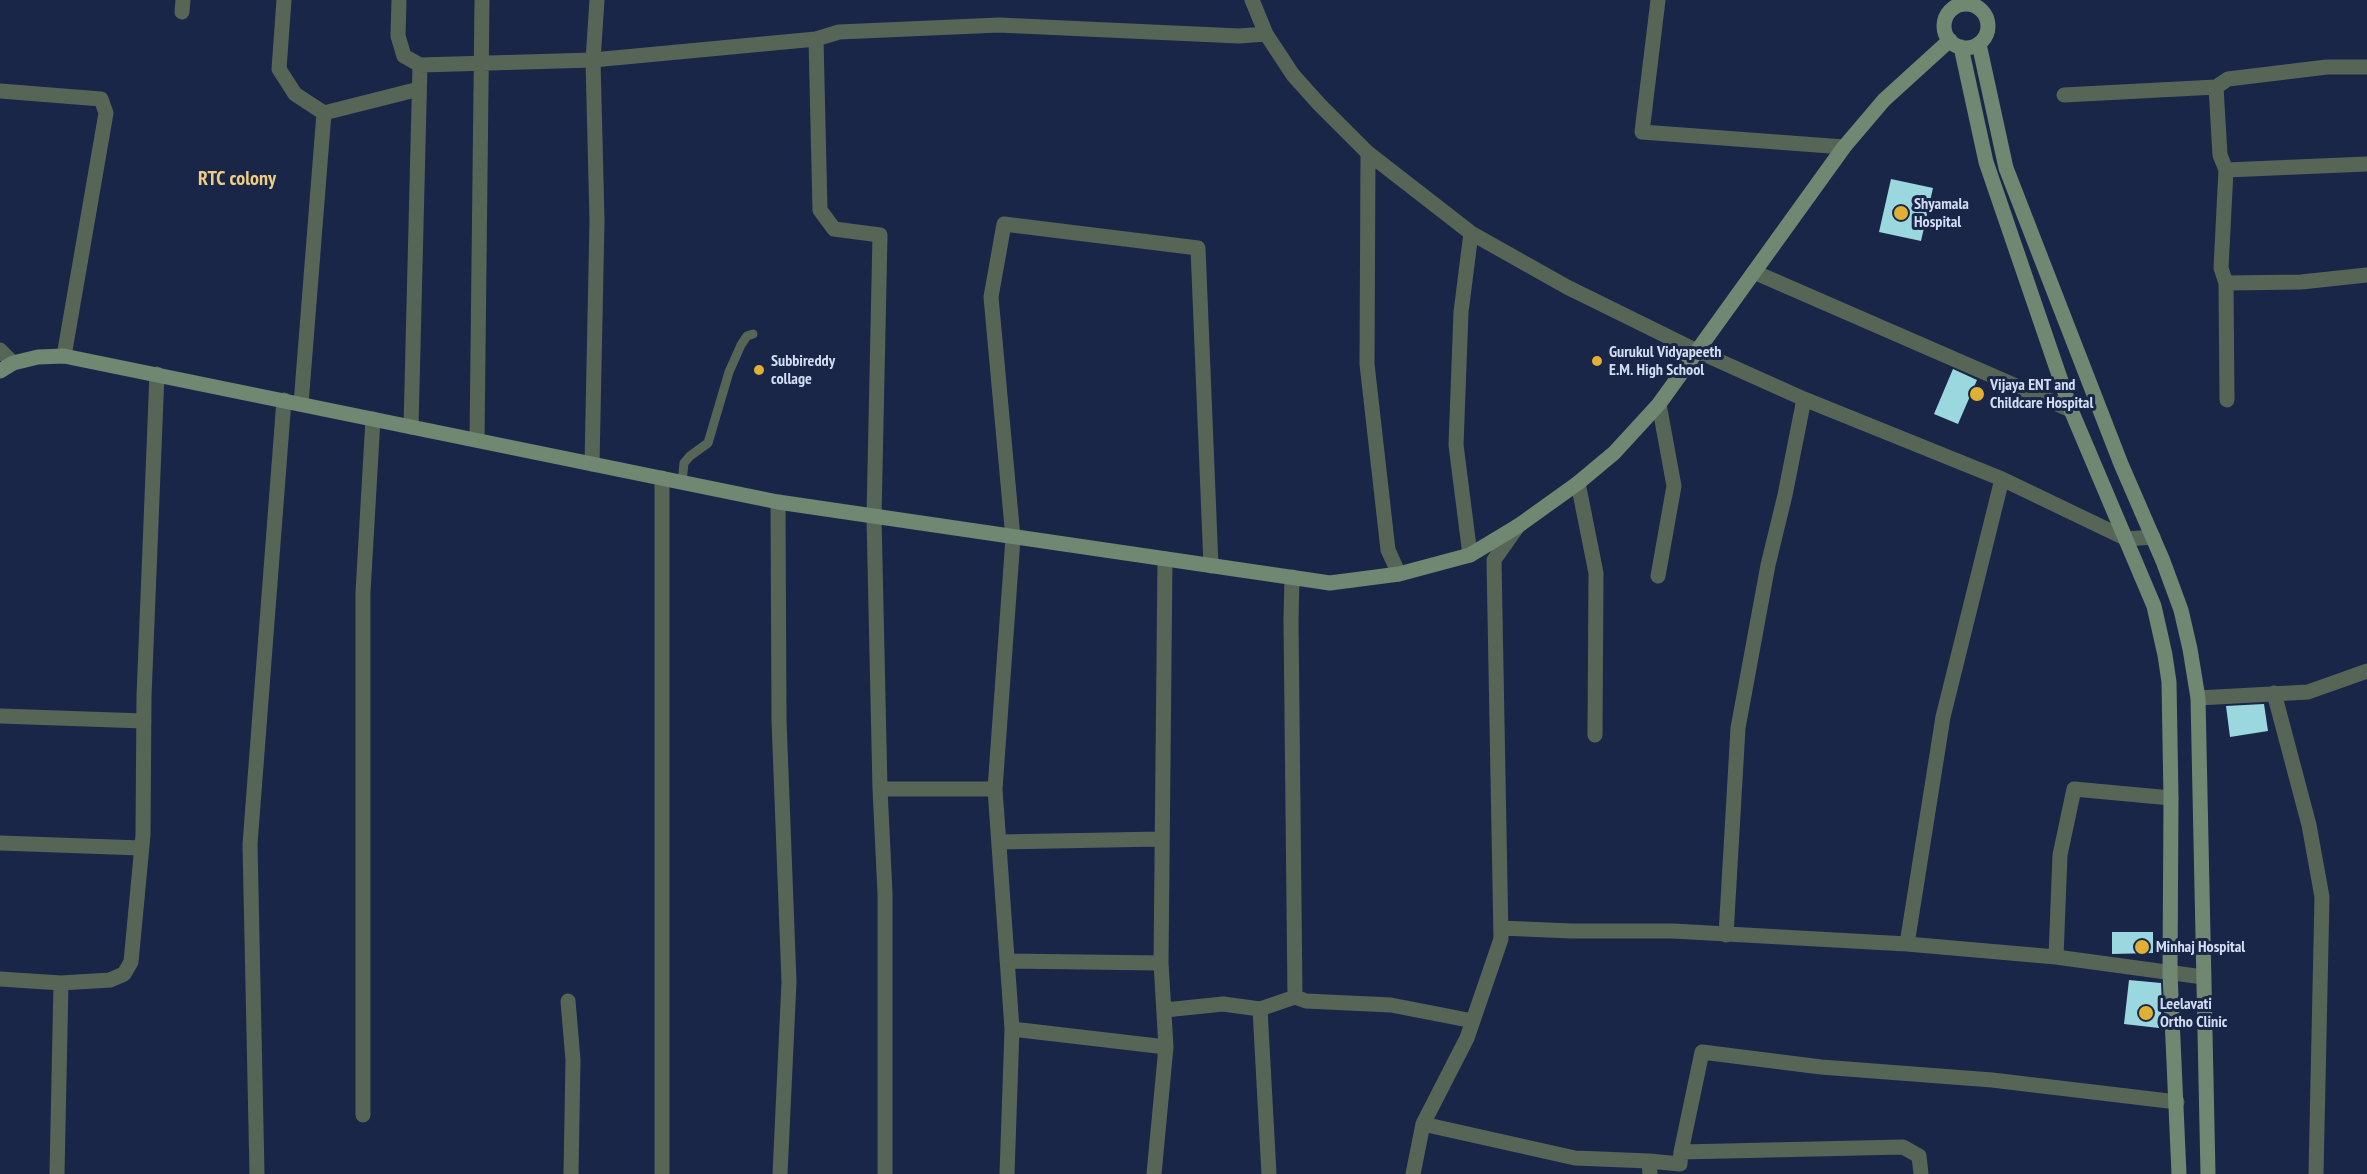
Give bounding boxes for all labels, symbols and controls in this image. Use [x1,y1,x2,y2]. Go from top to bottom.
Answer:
district label: RTC colony [198,167,276,191]
place label: Shyamala Hospital [1914,194,1969,232]
marker: Shyamala Hospital [1892,204,1910,222]
place label: Gurukul Vidyapeeth E.M. High School [1609,342,1721,380]
place label: Subbireddy collage [771,351,835,389]
marker: Gurukul Vidyapeeth E.M. High School [1590,354,1604,368]
marker: Subbireddy collage [752,363,766,377]
place label: Vijaya ENT and Childcare Hospital [1990,375,2093,413]
marker: Vijaya ENT and Childcare Hospital [1968,385,1986,403]
place label: Minhaj Hospital [2156,937,2245,957]
marker: Minhaj Hospital [2133,938,2151,956]
place label: Leelavati Ortho Clinic [2160,994,2227,1032]
marker: Leelavati Ortho Clinic [2137,1004,2155,1022]

